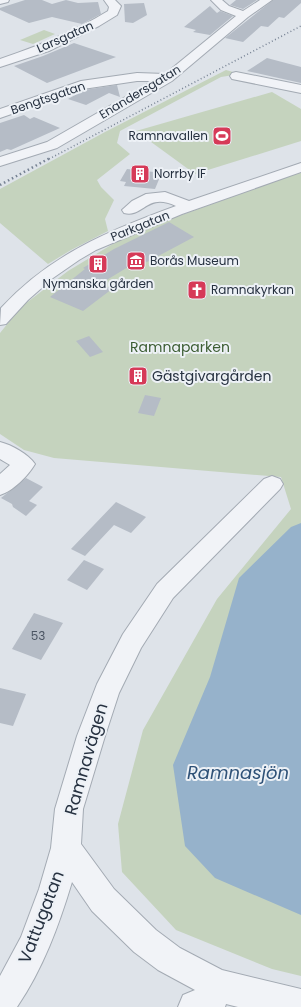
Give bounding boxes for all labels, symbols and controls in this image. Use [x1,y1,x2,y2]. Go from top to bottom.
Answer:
street label: Larsgatan [34,16,96,57]
street label: Enandersgatan [96,61,184,123]
street label: Bengtsgatan [8,77,87,118]
sports icon: Ramnavallen [211,125,233,147]
place label: Ramnavallen [129,127,208,144]
building icon: Norrby IF [129,163,151,185]
place label: Norrby IF [154,165,206,182]
street label: Parkgatan [108,206,172,245]
museum icon: Borås Museum [125,250,147,272]
place label: Borås Museum [150,252,239,269]
building icon: Nymanska gården [87,253,109,275]
place label: Nymanska gården [42,275,154,292]
church icon: Ramnakyrkan [186,279,208,301]
place label: Ramnakyrkan [211,281,294,298]
park label: Ramnaparken [130,337,230,357]
building icon: Gästgivargården [127,365,149,387]
place label: Gästgivargården [152,366,271,386]
house number: 53 [31,627,45,644]
street label: Ramnavägen [59,700,113,818]
water label: Ramnasjön [187,760,289,785]
street label: Vattugatan [12,867,70,967]

